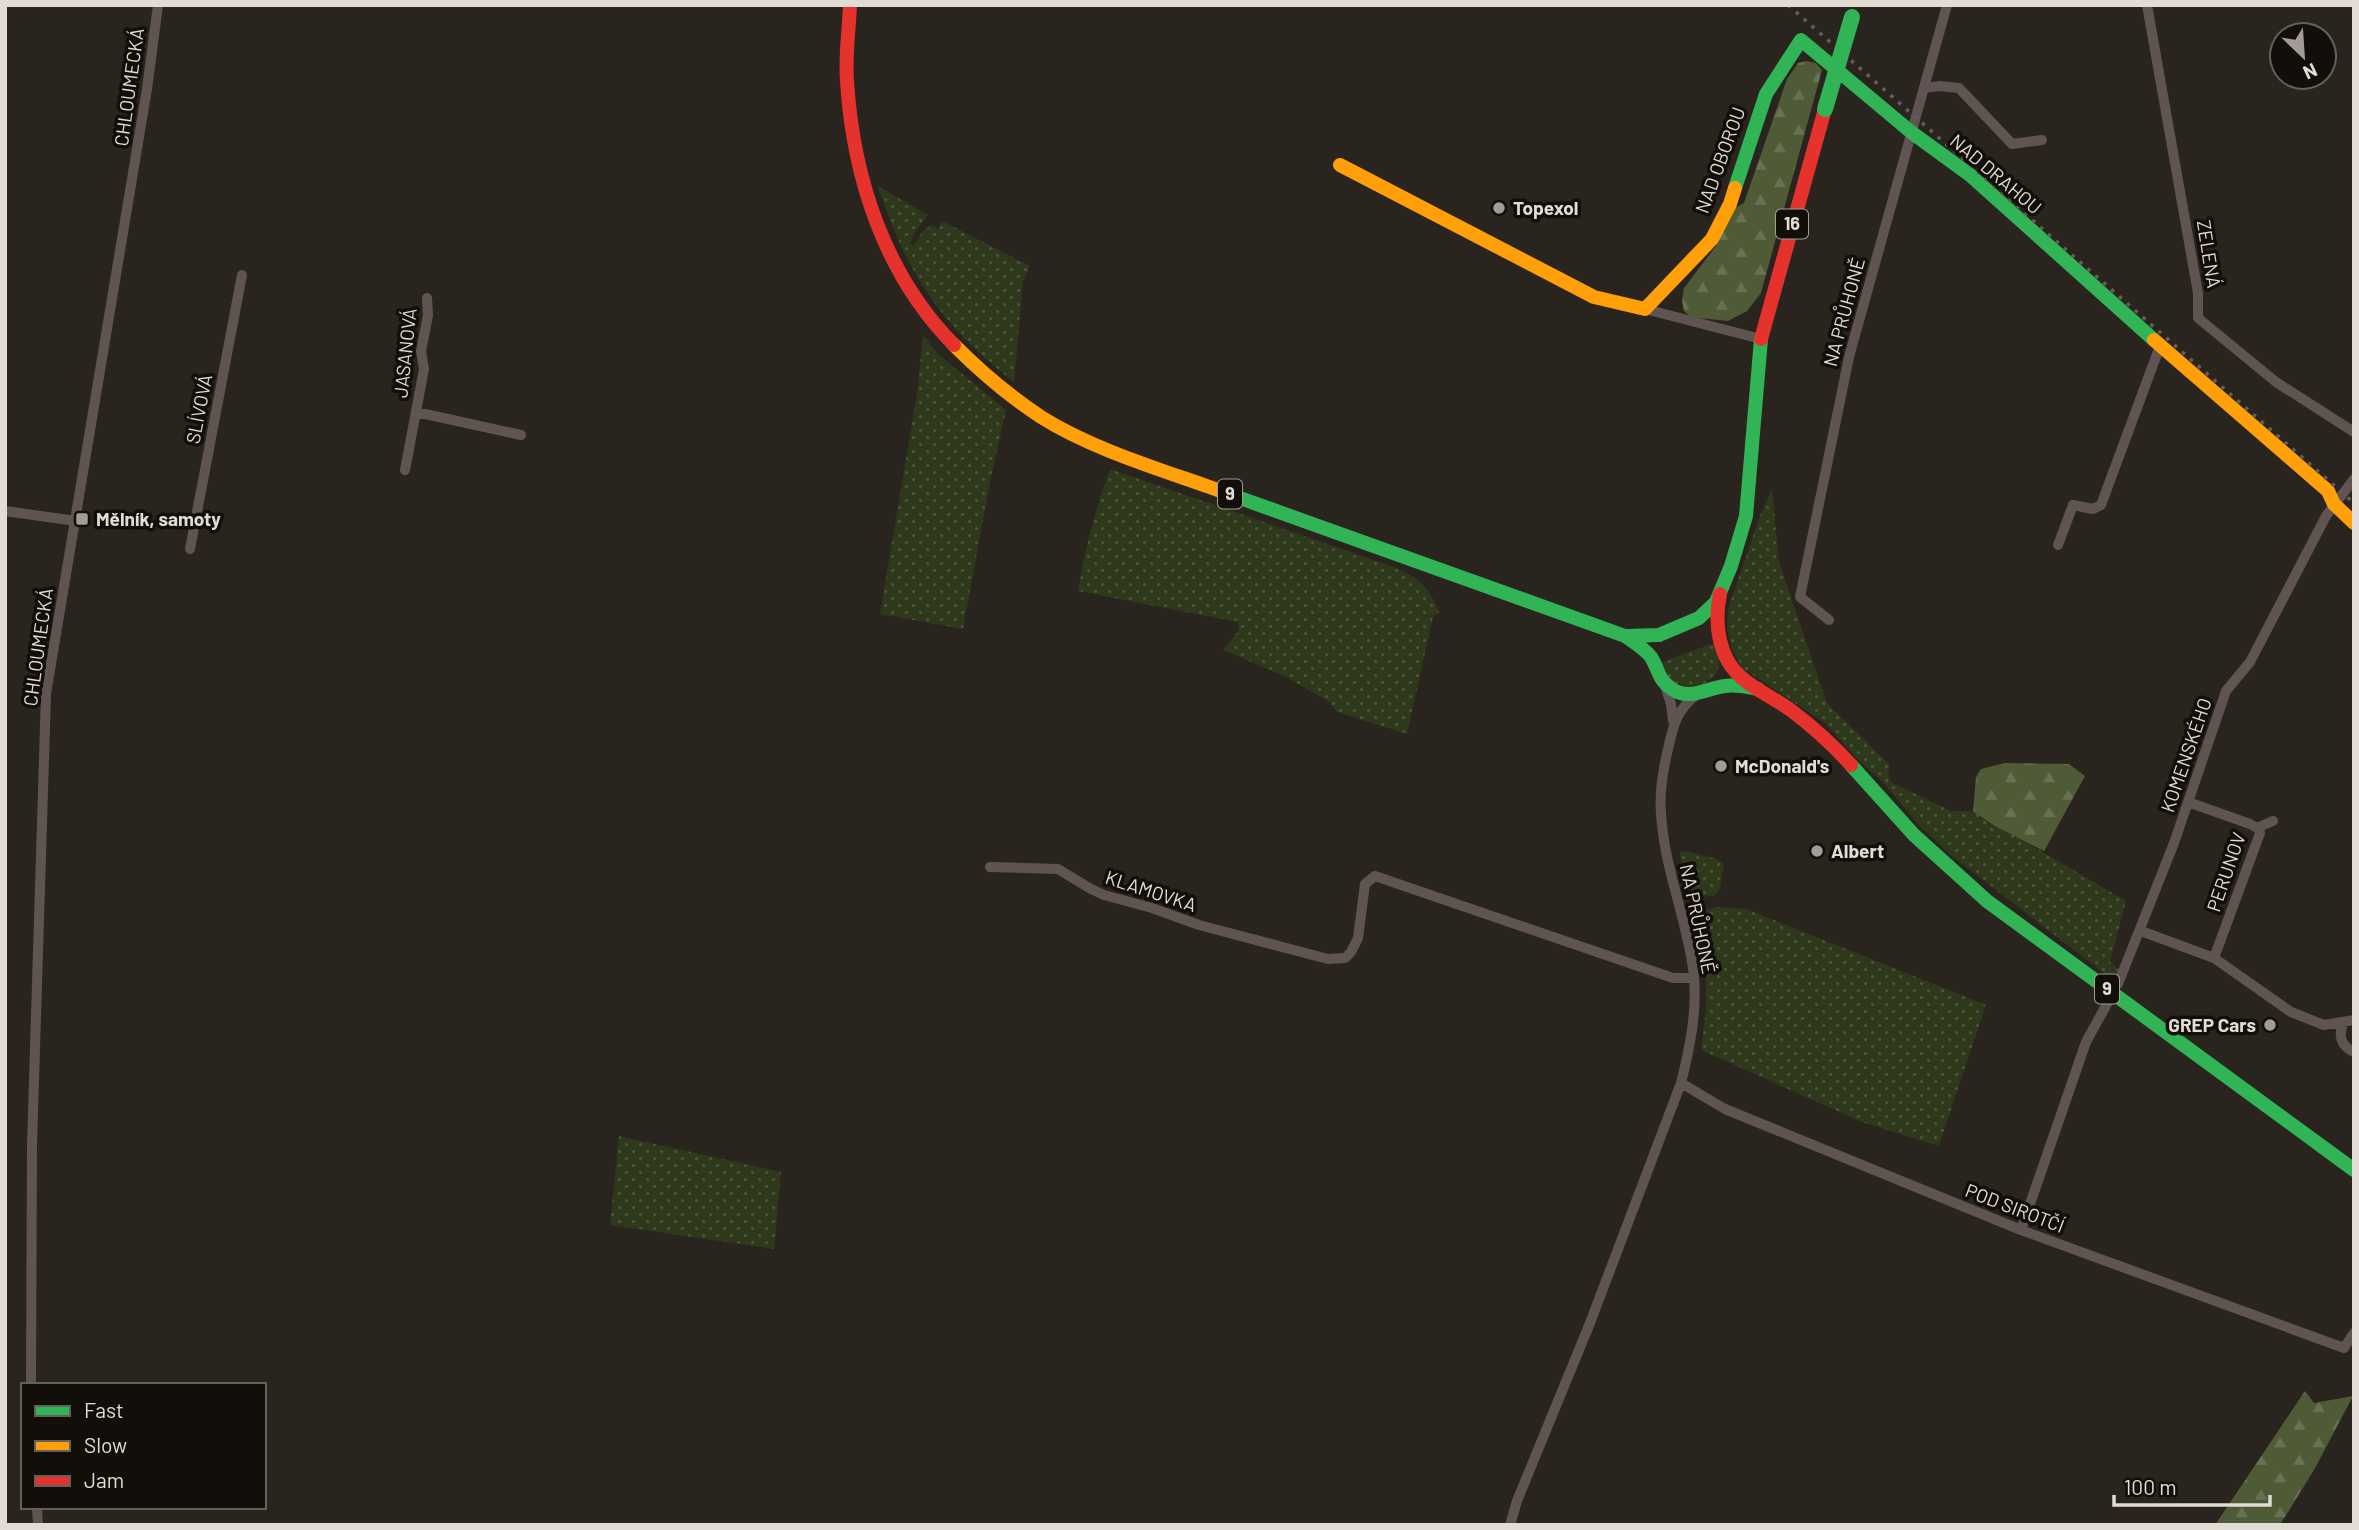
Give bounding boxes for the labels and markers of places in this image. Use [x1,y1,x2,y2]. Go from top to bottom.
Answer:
place label: Topexol [1513,196,1579,219]
marker: Topexol [1491,200,1507,216]
place label: Mělník, samoty [96,507,221,530]
marker: Mělník, samoty [74,511,90,527]
place label: McDonald's [1735,754,1829,777]
marker: McDonald's [1713,758,1729,774]
place label: Albert [1831,839,1884,862]
marker: Albert [1809,843,1825,859]
place label: GREP Cars [2168,1013,2256,1036]
marker: GREP Cars [2262,1017,2278,1033]

